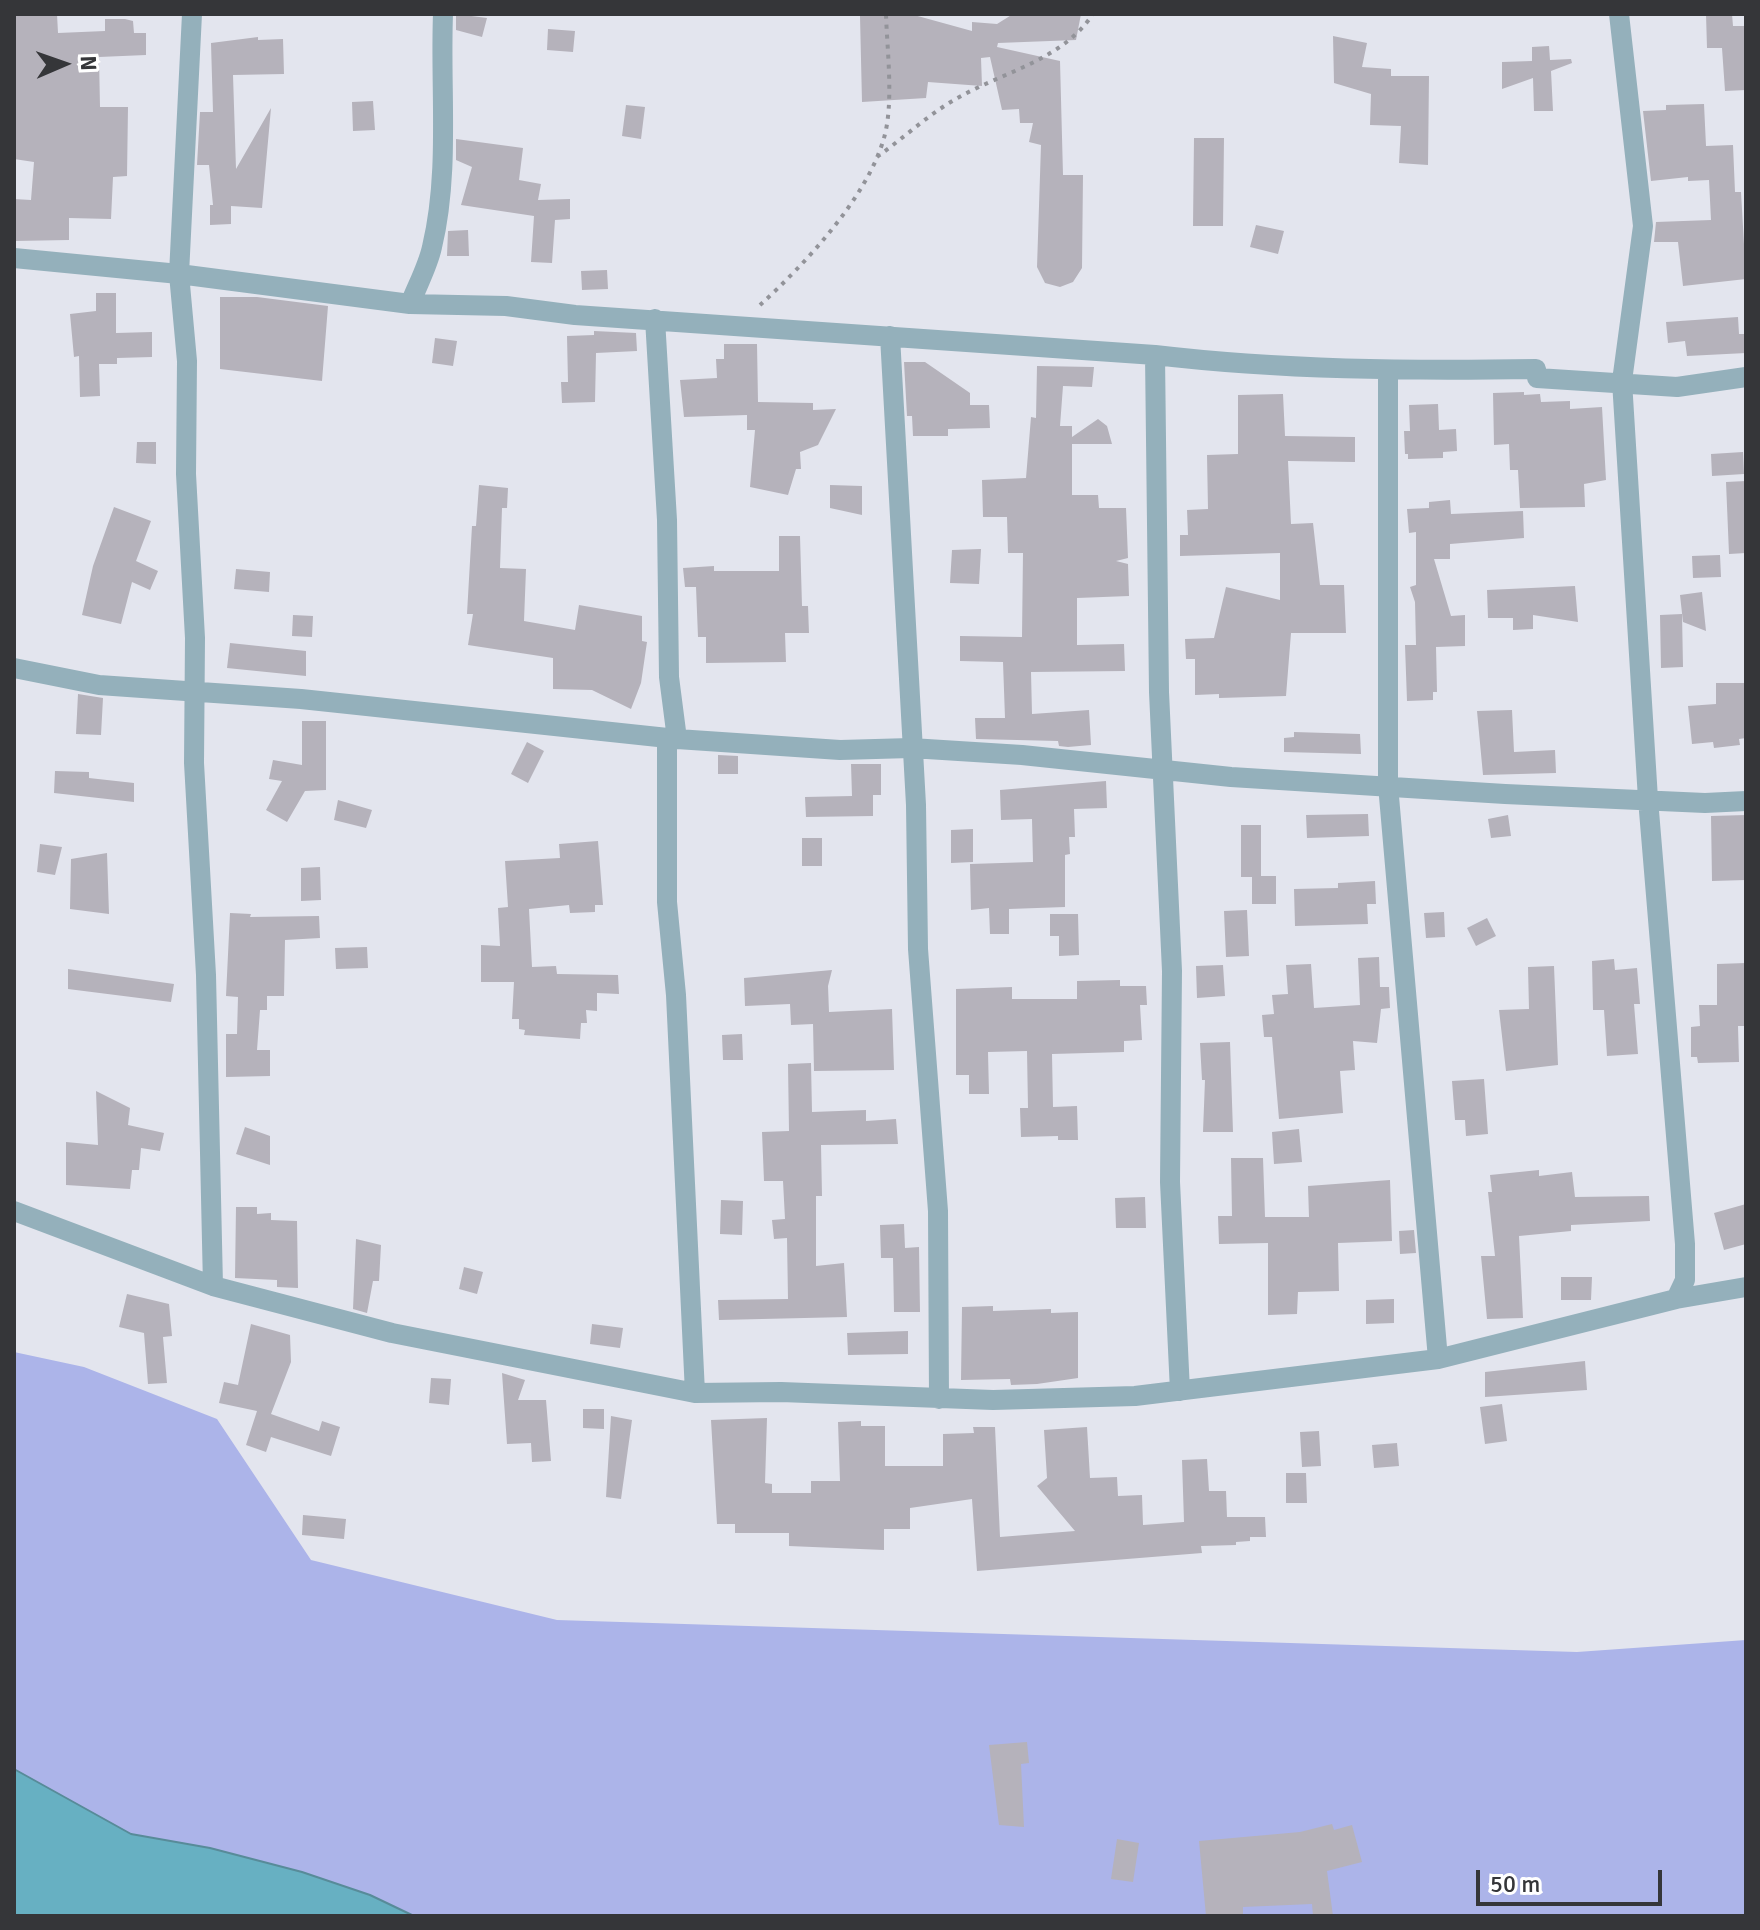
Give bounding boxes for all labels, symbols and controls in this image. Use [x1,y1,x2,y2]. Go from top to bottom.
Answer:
north arrow [24,24,104,104]
text: N [75,55,102,71]
scale bar [1480,1854,1666,1904]
text: 50 m [1490,1869,1540,1899]

